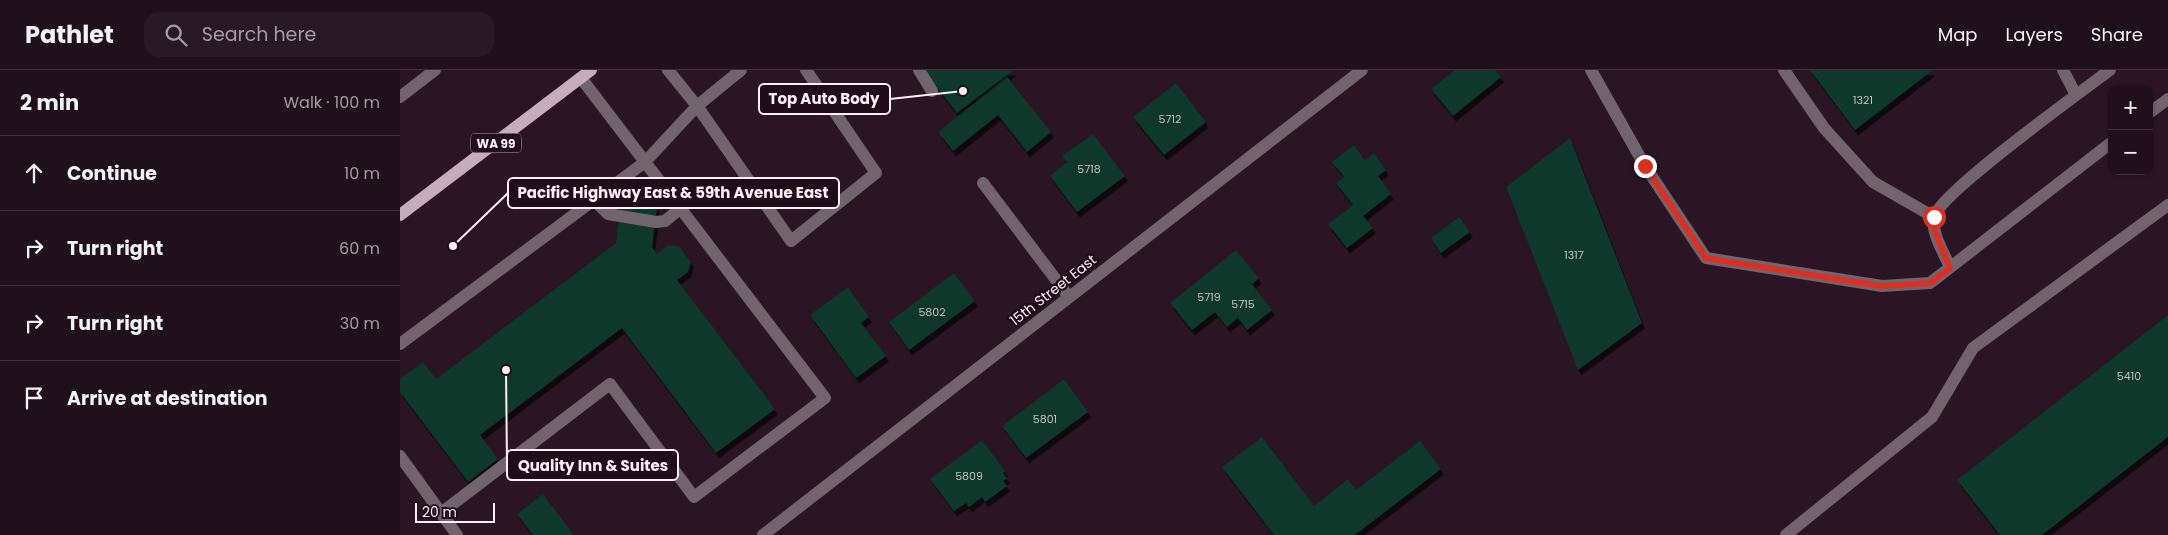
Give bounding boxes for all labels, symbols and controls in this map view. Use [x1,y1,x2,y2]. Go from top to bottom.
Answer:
search box [144,12,494,57]
text: Pathlet [25,18,114,51]
icon: search [162,21,190,49]
text: Search here [202,21,316,48]
text: Map [1938,22,1978,47]
text: Layers [2006,22,2063,47]
text: Share [2091,22,2143,47]
callout: Top Auto Body [759,84,890,114]
map controls [2108,85,2153,175]
button: + [2108,85,2153,130]
text: 2 min [20,88,79,117]
text: Top Auto Body [769,88,880,109]
text: Walk · 100 m [283,91,380,114]
house number: 1321 [1853,92,1873,108]
house number: 5712 [1159,111,1181,127]
button: − [2108,130,2153,175]
road number: WA 99 [471,134,521,152]
route end [1634,155,1657,178]
icon: ahead [20,159,48,187]
text: Continue [67,160,157,187]
house number: 5718 [1077,161,1101,177]
text: 10 m [344,162,380,185]
callout: Pacific Highway East & 59th Avenue East [508,178,839,208]
text: Pacific Highway East & 59th Avenue East [517,182,829,203]
route start [1923,206,1946,229]
icon: right [20,234,48,262]
text: Turn right [67,235,163,262]
text: 60 m [339,237,380,260]
house number: 1317 [1564,247,1584,263]
street label: 15th Street East [1006,250,1100,330]
house number: 5719 [1197,289,1221,305]
house number: 5715 [1231,296,1255,312]
house number: 5802 [918,304,946,320]
icon: right [20,309,48,337]
text: Turn right [67,310,163,337]
text: 30 m [340,312,380,335]
house number: 5410 [2117,368,2141,384]
icon: arrive [20,384,48,412]
text: Arrive at destination [67,385,268,412]
house number: 5801 [1033,411,1057,427]
callout: Quality Inn & Suites [507,450,678,480]
text: Quality Inn & Suites [518,455,668,476]
house number: 5809 [955,468,983,484]
scale bar [415,500,495,523]
text: 20 m [422,502,457,522]

